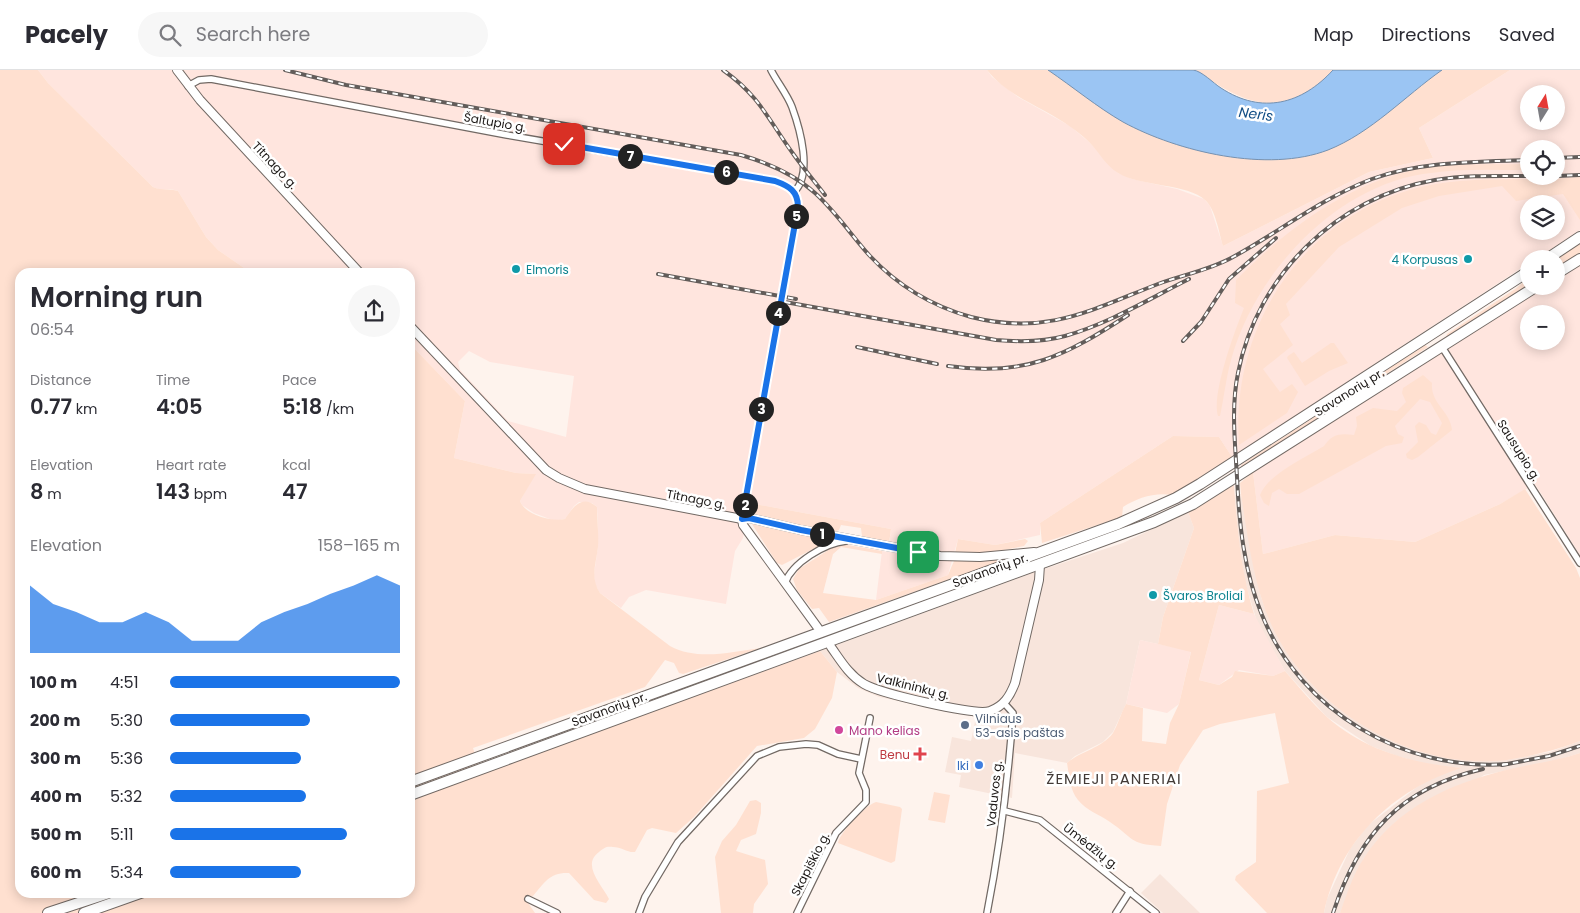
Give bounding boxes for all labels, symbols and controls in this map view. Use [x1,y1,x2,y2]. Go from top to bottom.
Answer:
search box [138,12,488,57]
text: Pacely [25,18,108,51]
icon: search [156,21,184,49]
text: Search here [196,21,310,48]
text: Map [1314,22,1353,47]
text: Directions [1381,22,1471,47]
text: Saved [1499,22,1555,47]
north arrow [1520,85,1565,130]
map controls [1520,85,1565,350]
water label: Neris [1238,102,1274,126]
street label: Šaltupio g. [463,108,527,136]
pin [543,123,585,165]
icon: check [550,130,578,158]
street label: Titnago g. [249,138,301,192]
button: locate [1520,140,1565,185]
pin: 7 [618,144,642,168]
text: 7 [627,146,634,166]
pin: 6 [714,160,738,184]
text: 6 [722,162,731,182]
button: layers [1520,195,1565,240]
pin: 5 [784,204,808,228]
text: 5 [792,206,801,226]
button: + [1520,250,1565,295]
place label: 4 Korpusas [1391,251,1458,268]
marker: 4 Korpusas [1462,253,1474,265]
place label: Elmoris [526,261,569,278]
marker: Elmoris [510,263,522,275]
text: Morning run [30,278,203,317]
button: share [348,285,400,337]
pin: 4 [766,300,790,326]
text: 4 [774,303,783,323]
button: − [1520,305,1565,350]
text: 06:54 [30,318,74,341]
street label: Savanorių pr. [1311,364,1387,420]
text: Distance [30,370,91,390]
text: Time [156,370,190,390]
text: Pace [282,370,317,390]
text: 0.77 [30,392,72,421]
text: 4:05 [156,392,203,421]
text: 5:18 [282,392,322,421]
pin: 3 [748,396,774,422]
text: km [72,399,97,419]
text: /km [322,399,354,419]
text: 3 [757,399,766,419]
street label: Sausupio g. [1493,416,1545,484]
text: Elevation [30,455,93,475]
text: Heart rate [156,455,226,475]
text: kcal [282,455,311,475]
text: 8 [30,477,44,506]
text: 143 [156,477,190,506]
text: 47 [282,477,307,506]
text: m [44,484,62,504]
text: bpm [190,484,227,504]
street label: Titnago g. [665,485,727,513]
pin: 2 [732,492,758,518]
text: 2 [742,495,750,515]
pin: 1 [810,522,834,546]
text: 1 [820,524,825,544]
pin [897,531,939,573]
text: Elevation [30,534,102,557]
text: 158–165 m [318,534,400,557]
icon: arrive [904,538,932,566]
street label: Savanorių pr. [950,549,1030,591]
place label: Švaros Broliai [1163,587,1243,604]
marker: Švaros Broliai [1147,589,1159,601]
street label: Valkininkų g. [875,669,951,703]
text: 100 m [30,671,77,694]
text: 4:51 [110,671,139,694]
street label: Savanorių pr. [569,688,649,730]
text: 200 m [30,709,80,732]
text: 5:30 [110,709,143,732]
place label: Vilniaus 53-asis paštas [975,710,1064,741]
marker: Vilniaus 53-asis paštas [959,719,971,731]
place label: Mano kelias [849,722,920,739]
marker: Mano kelias [833,724,845,736]
place label: Benu [880,746,910,763]
text: 300 m [30,747,81,770]
text: 5:36 [110,747,143,770]
marker: Benu [914,748,926,760]
place label: Iki [957,757,969,774]
marker: Iki [973,759,985,771]
street label: Vaduvos g. [982,760,1006,828]
district label: ŽEMIEJI PANERIAI [1046,768,1182,789]
text: 400 m [30,785,82,808]
text: 5:32 [110,785,142,808]
street label: Ūmėdžių g. [1060,819,1122,873]
text: 500 m [30,823,82,846]
text: 5:11 [110,823,134,846]
street label: Skapiškio g. [787,829,833,899]
text: 600 m [30,861,81,884]
text: 5:34 [110,861,143,884]

